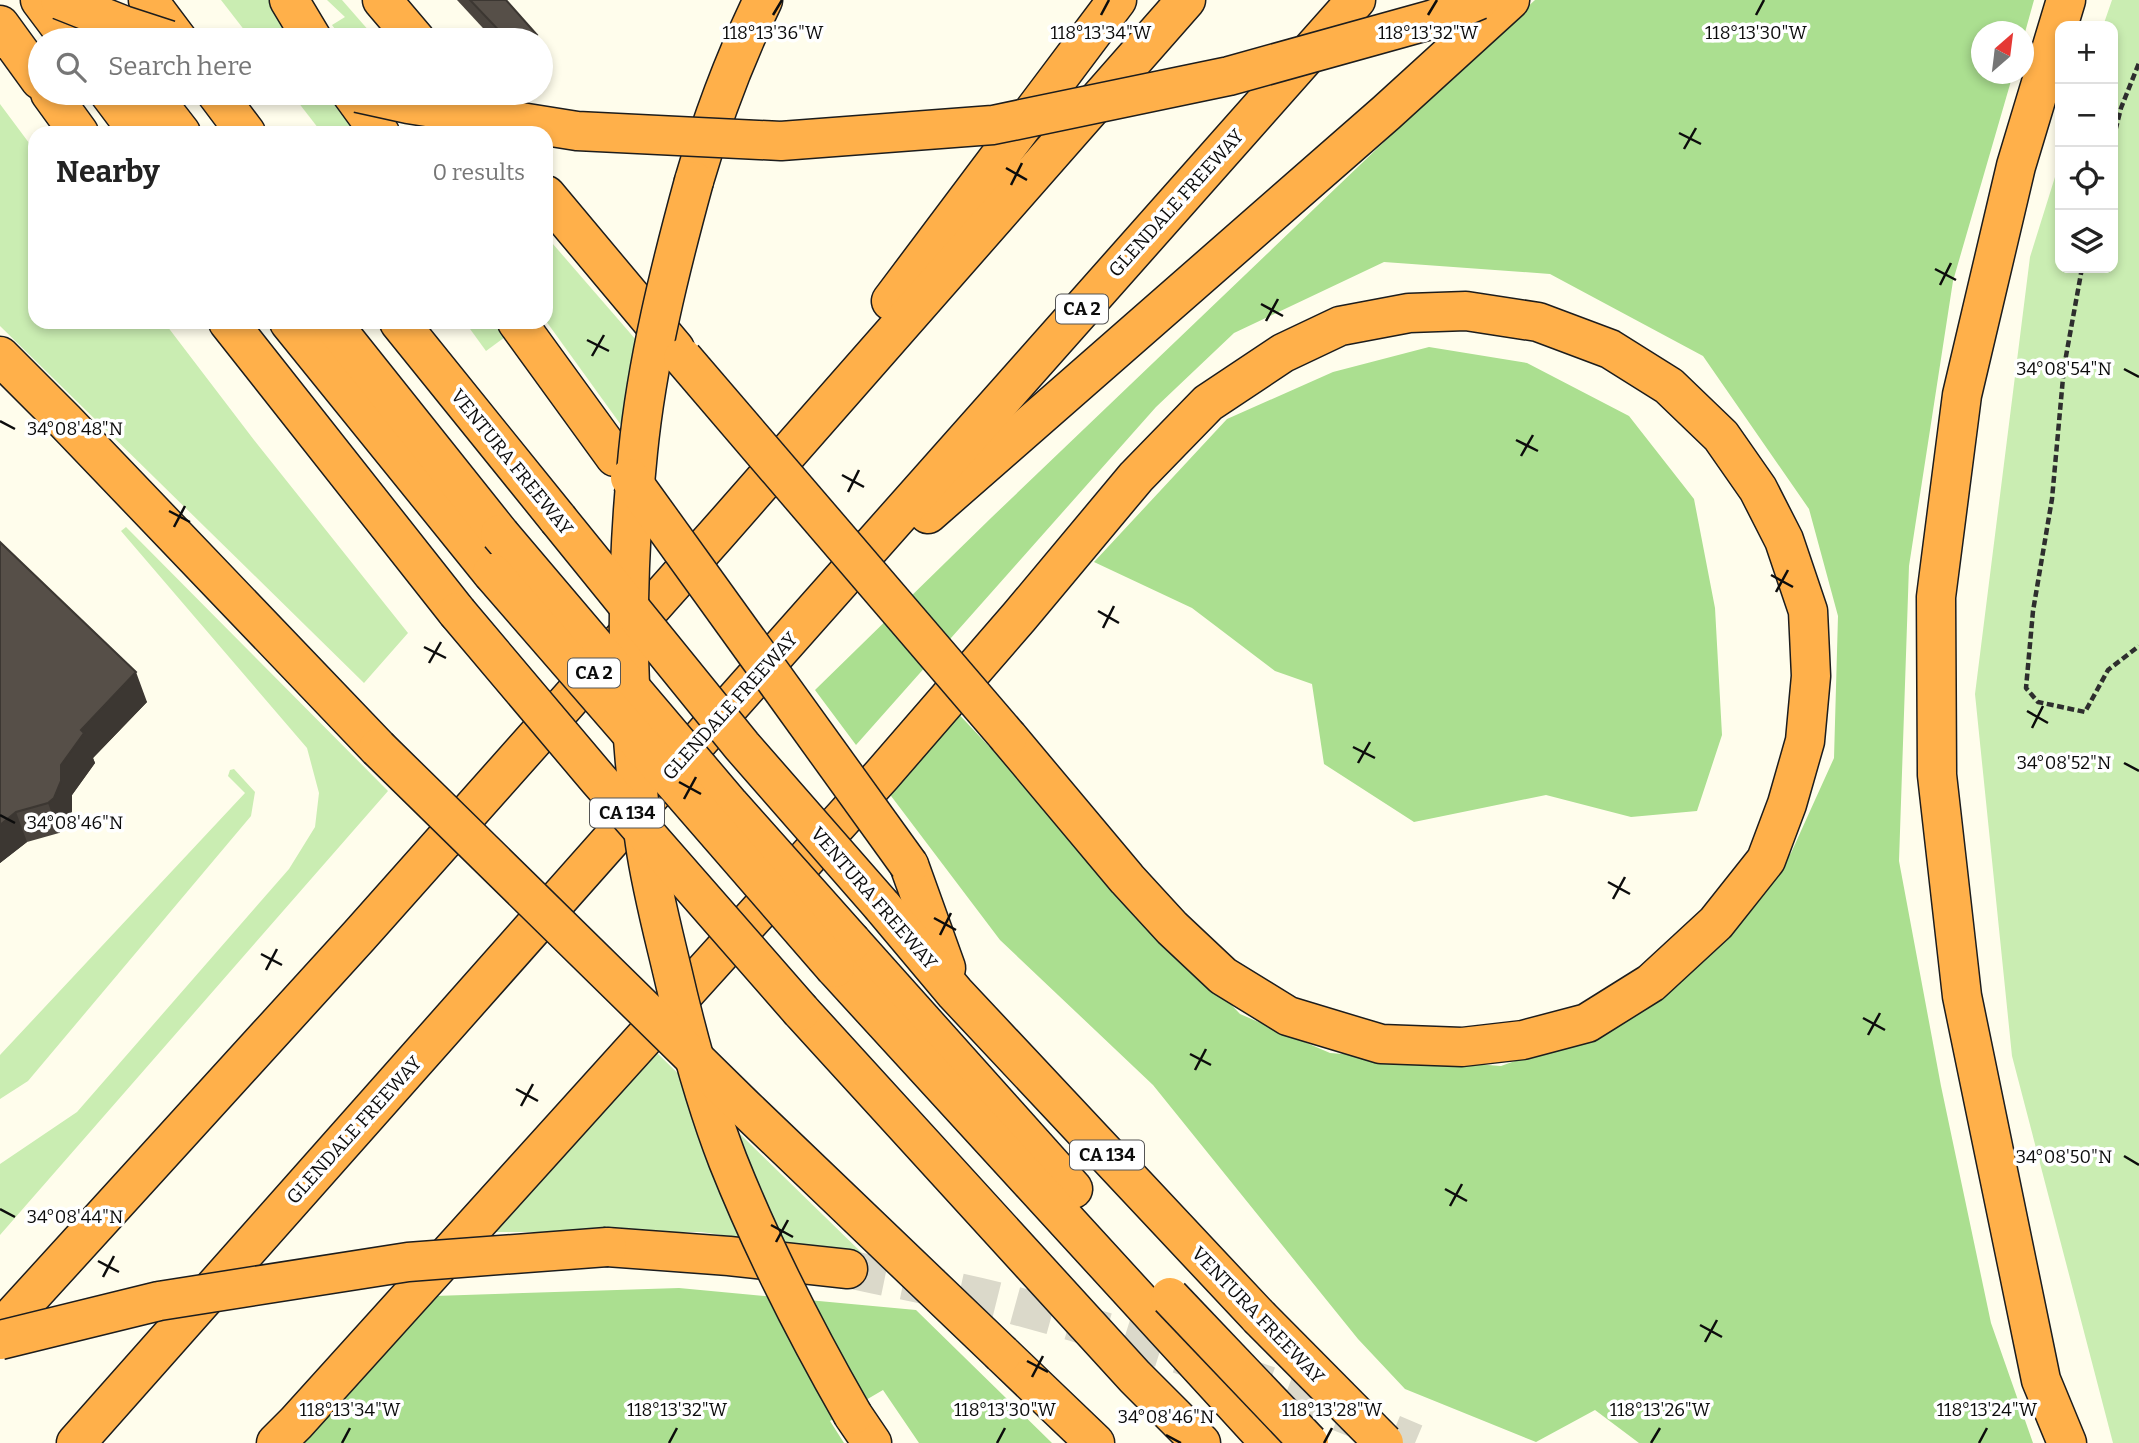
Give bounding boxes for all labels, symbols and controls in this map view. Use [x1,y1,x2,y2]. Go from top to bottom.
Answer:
north arrow [1971,21,2034,84]
map controls [2055,21,2118,273]
button: + [2055,21,2118,84]
text: 118°13'36"W [723,22,824,44]
text: 118°13'34"W [1051,22,1152,44]
text: 118°13'32"W [1378,22,1479,44]
text: 118°13'30"W [1705,22,1808,44]
search box [28,28,553,105]
icon: search [52,48,90,86]
text: Search here [108,51,252,82]
button: − [2055,84,2118,147]
street label: GLENDALE FREEWAY [1104,124,1249,282]
button: locate [2055,147,2118,210]
text: Nearby [56,154,160,190]
text: 0 results [432,158,525,186]
button: layers [2055,210,2118,273]
road number: CA 2 [1056,295,1108,324]
text: 34°08'54"N [2016,358,2112,380]
street label: VENTURA FREEWAY [446,384,578,540]
text: 34°08'48"N [27,418,123,440]
street label: GLENDALE FREEWAY [658,627,803,785]
road number: CA 2 [568,658,620,688]
text: 34°08'52"N [2017,752,2111,774]
road number: CA 134 [590,798,664,828]
text: 34°08'46"N [27,812,123,834]
street label: VENTURA FREEWAY [806,822,943,975]
street label: GLENDALE FREEWAY [282,1051,427,1209]
road number: CA 134 [1070,1140,1144,1170]
text: 34°08'50"N [2016,1146,2112,1168]
text: 34°08'44"N [27,1206,123,1228]
street label: VENTURA FREEWAY [1187,1242,1330,1389]
text: 118°13'34"W [300,1399,401,1421]
text: 118°13'32"W [627,1399,728,1421]
text: 118°13'30"W [954,1399,1057,1421]
text: 118°13'28"W [1282,1399,1383,1421]
text: 118°13'26"W [1610,1399,1711,1421]
text: 118°13'24"W [1937,1399,2038,1421]
text: 34°08'46"N [1118,1406,1214,1428]

